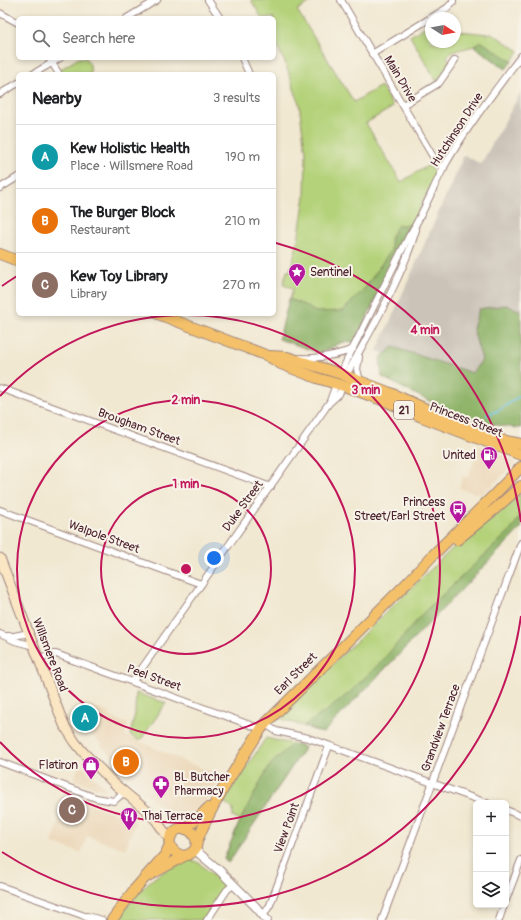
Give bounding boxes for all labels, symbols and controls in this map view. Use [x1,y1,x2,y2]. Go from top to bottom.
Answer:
north arrow [425,12,461,48]
search box [16,16,276,60]
icon: search [30,27,52,49]
text: Search here [62,29,135,48]
street label: Main Drive [380,53,420,105]
text: Nearby [32,88,81,109]
text: 3 results [213,90,260,106]
street label: Hutchinson Drive [427,90,487,170]
text: Kew Holistic Health [70,139,190,158]
text: A [41,149,49,165]
text: 190 m [225,149,260,165]
text: Place · Willsmere Road [70,158,193,174]
text: The Burger Block [70,203,175,222]
text: B [41,213,49,229]
text: 210 m [224,213,260,229]
text: Restaurant [70,222,130,238]
place icon: Sentinel [287,262,307,287]
place label: Sentinel [310,265,352,280]
text: Kew Toy Library [70,267,168,286]
text: C [41,277,49,293]
text: 270 m [223,277,260,293]
text: Library [70,286,107,302]
text: 4 min [409,323,440,338]
text: 3 min [352,383,381,398]
text: 2 min [172,393,201,408]
street label: Princess Street [427,399,505,441]
road number: 21 [394,401,414,419]
street label: Brougham Street [96,405,182,449]
fuel station icon: United [479,445,499,470]
place label: United [442,448,476,463]
text: 1 min [173,477,200,492]
street label: Duke Street [219,477,267,534]
place label: Princess Street/Earl Street [354,495,446,524]
bus stop icon: Princess Street/Earl Street [448,499,468,524]
street label: Walpole Street [66,517,142,557]
your location [204,548,224,568]
centre of rings [179,562,193,576]
street label: Willsmere Road [29,616,71,694]
street label: Earl Street [272,649,321,698]
street label: Peel Street [125,661,183,695]
street label: Grandview Terrace [418,682,464,774]
pin: A [72,703,98,733]
pin: B [113,747,139,777]
shop icon: Flatiron [81,755,101,780]
place label: Flatiron [39,758,78,773]
place label: BL Butcher Pharmacy [174,770,230,799]
pharmacy icon: BL Butcher Pharmacy [151,774,171,799]
pin: C [59,795,85,825]
map controls [473,800,509,908]
button: + [473,800,509,836]
street label: View Point [271,801,303,855]
restaurant icon: Thai Terrace [119,806,139,831]
place label: Thai Terrace [142,809,203,824]
button: − [473,836,509,872]
button: layers [473,872,509,908]

